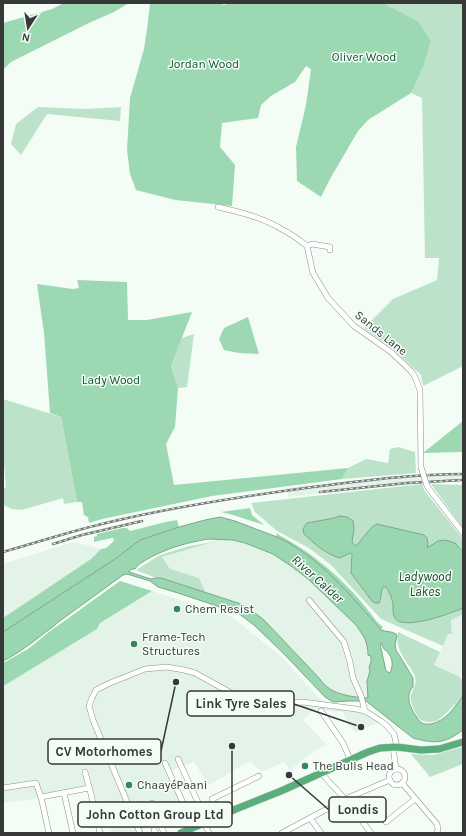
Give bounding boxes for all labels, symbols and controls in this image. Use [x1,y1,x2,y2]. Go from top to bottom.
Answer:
north arrow [8,8,48,48]
text: N [21,30,31,44]
park label: Oliver Wood [332,50,396,64]
park label: Jordan Wood [169,57,239,71]
street label: Sands Lane [352,308,410,358]
park label: Lady Wood [82,373,140,387]
water label: River Calder [289,552,347,606]
water label: Ladywood Lakes [399,569,451,599]
place label: Chem Resist [185,602,255,616]
marker: Chem Resist [172,604,182,614]
place label: Frame-Tech Structures [142,630,206,658]
marker: Frame-Tech Structures [129,639,139,649]
callout: Link Tyre Sales [187,691,294,716]
text: Link Tyre Sales [195,696,287,711]
callout: CV Motorhomes [48,739,161,764]
text: CV Motorhomes [55,744,153,759]
place label: The Bulls Head [313,759,394,773]
marker: The Bulls Head [300,761,310,771]
place label: ChaayéPaani [137,778,207,792]
marker: ChaayéPaani [124,780,134,790]
callout: Londis [329,797,386,822]
callout: John Cotton Group Ltd [78,802,232,827]
text: Londis [338,802,379,817]
text: John Cotton Group Ltd [86,807,224,822]

